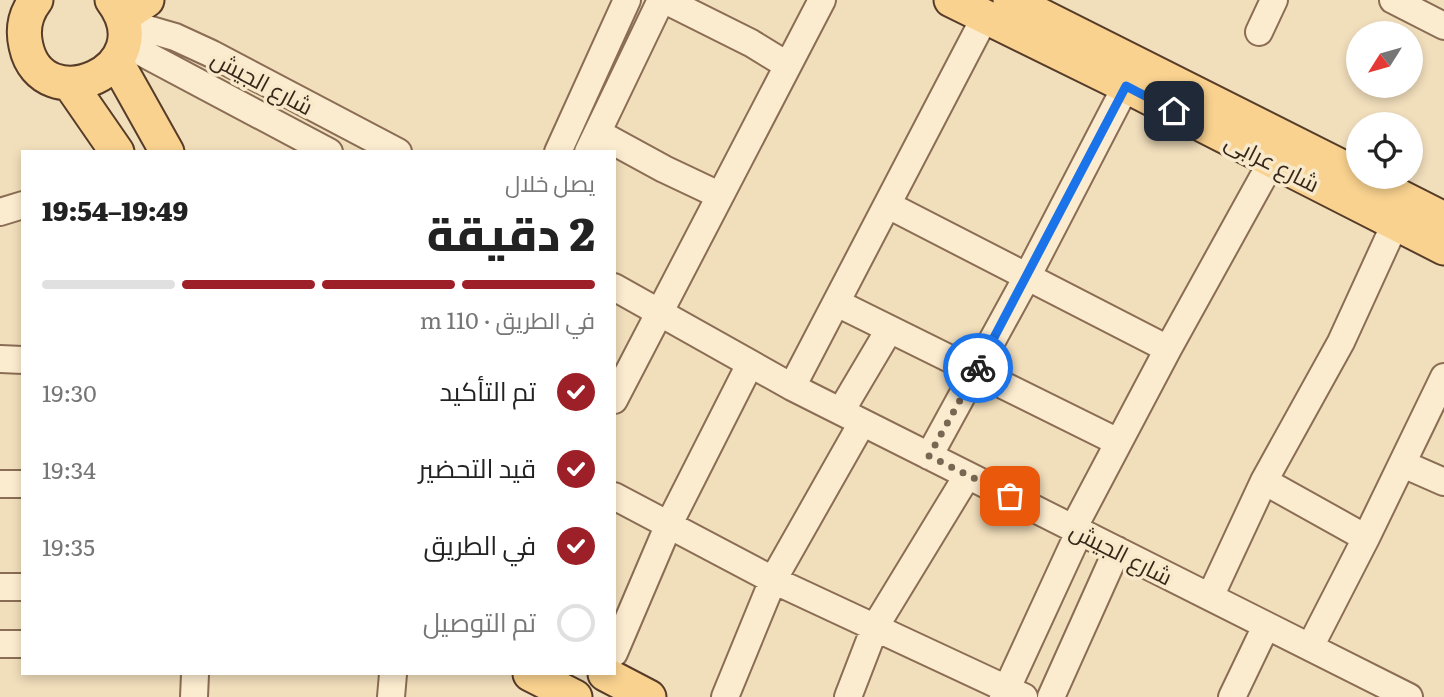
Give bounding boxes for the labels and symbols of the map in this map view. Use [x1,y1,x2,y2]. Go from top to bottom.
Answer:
north arrow [1346,21,1423,98]
street label: شارع الجيش [206,40,320,123]
pin [1144,81,1204,141]
street label: شارع عرابى [1219,123,1326,200]
courier [943,333,1013,403]
pin [980,466,1040,526]
street label: شارع الجيش [1064,512,1179,593]

